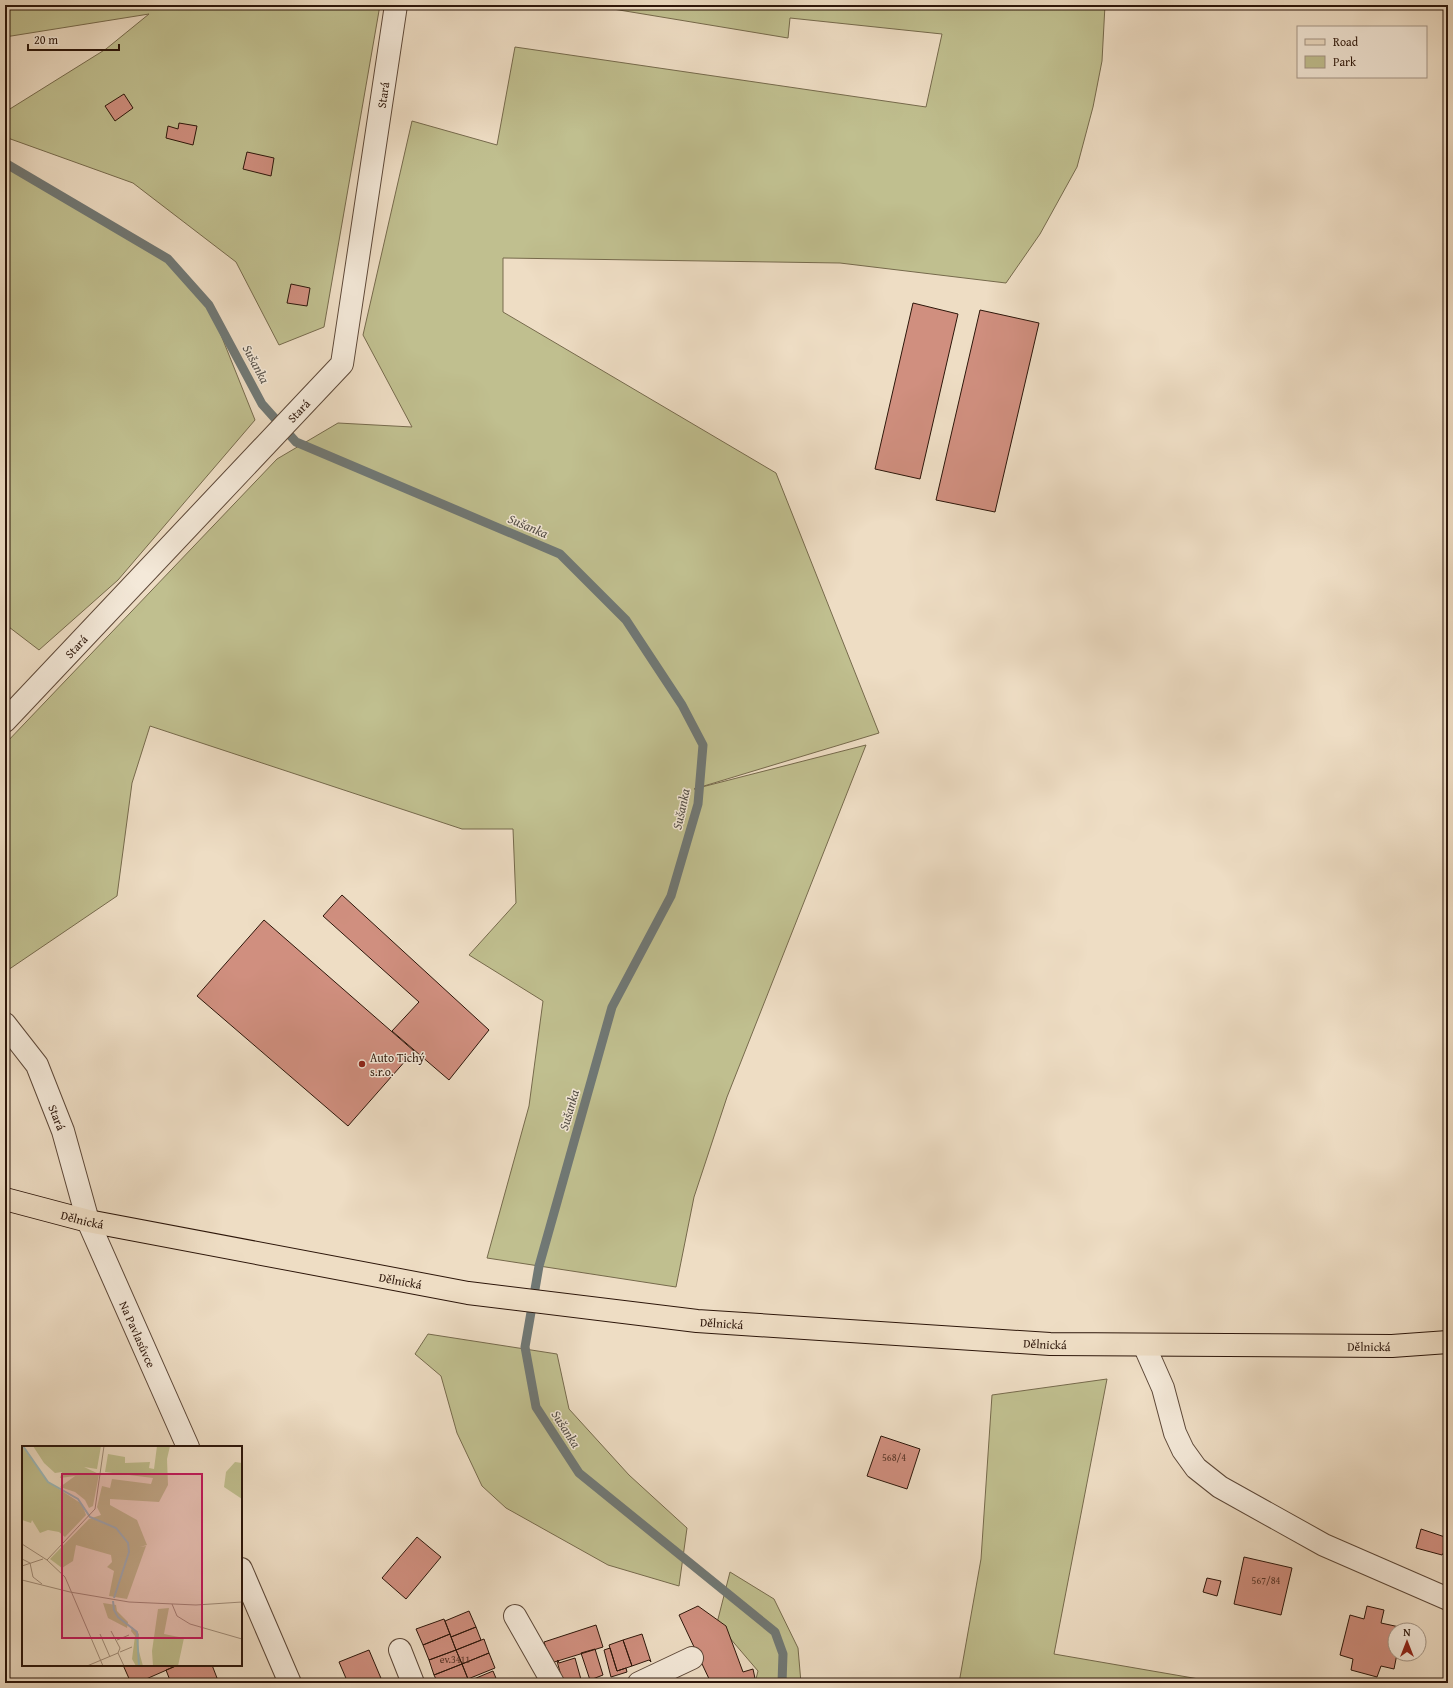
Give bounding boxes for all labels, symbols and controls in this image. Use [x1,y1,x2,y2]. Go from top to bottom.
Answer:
scale bar [28,26,119,52]
legend [1297,26,1427,78]
text: 20 m [34,31,58,48]
text: Road [1333,33,1359,50]
text: Park [1333,53,1357,70]
street label: Stará [372,80,393,109]
water label: Sušanka [238,341,274,387]
street label: Stará [283,395,314,426]
water label: Sušanka [505,509,551,543]
street label: Stará [60,630,91,662]
water label: Sušanka [667,787,695,831]
place label: Auto Tichý s.r.o. [370,1049,425,1080]
marker: Auto Tichý s.r.o. [357,1059,367,1069]
water label: Sušanka [554,1087,584,1133]
street label: Stará [45,1102,70,1133]
street label: Dělnická [59,1206,105,1232]
street label: Dělnická [378,1268,424,1293]
street label: Na Pavlasůvce [116,1298,160,1370]
street label: Dělnická [699,1313,744,1333]
street label: Dělnická [1023,1334,1067,1353]
street label: Dělnická [1347,1337,1391,1354]
water label: Sušanka [547,1406,585,1452]
inset map [22,1446,242,1666]
house number: 568/4 [882,1450,906,1465]
house number: 567/84 [1252,1573,1281,1588]
north arrow [1387,1622,1427,1662]
text: N [1403,1624,1411,1640]
house number: ev.3411 [440,1652,470,1667]

